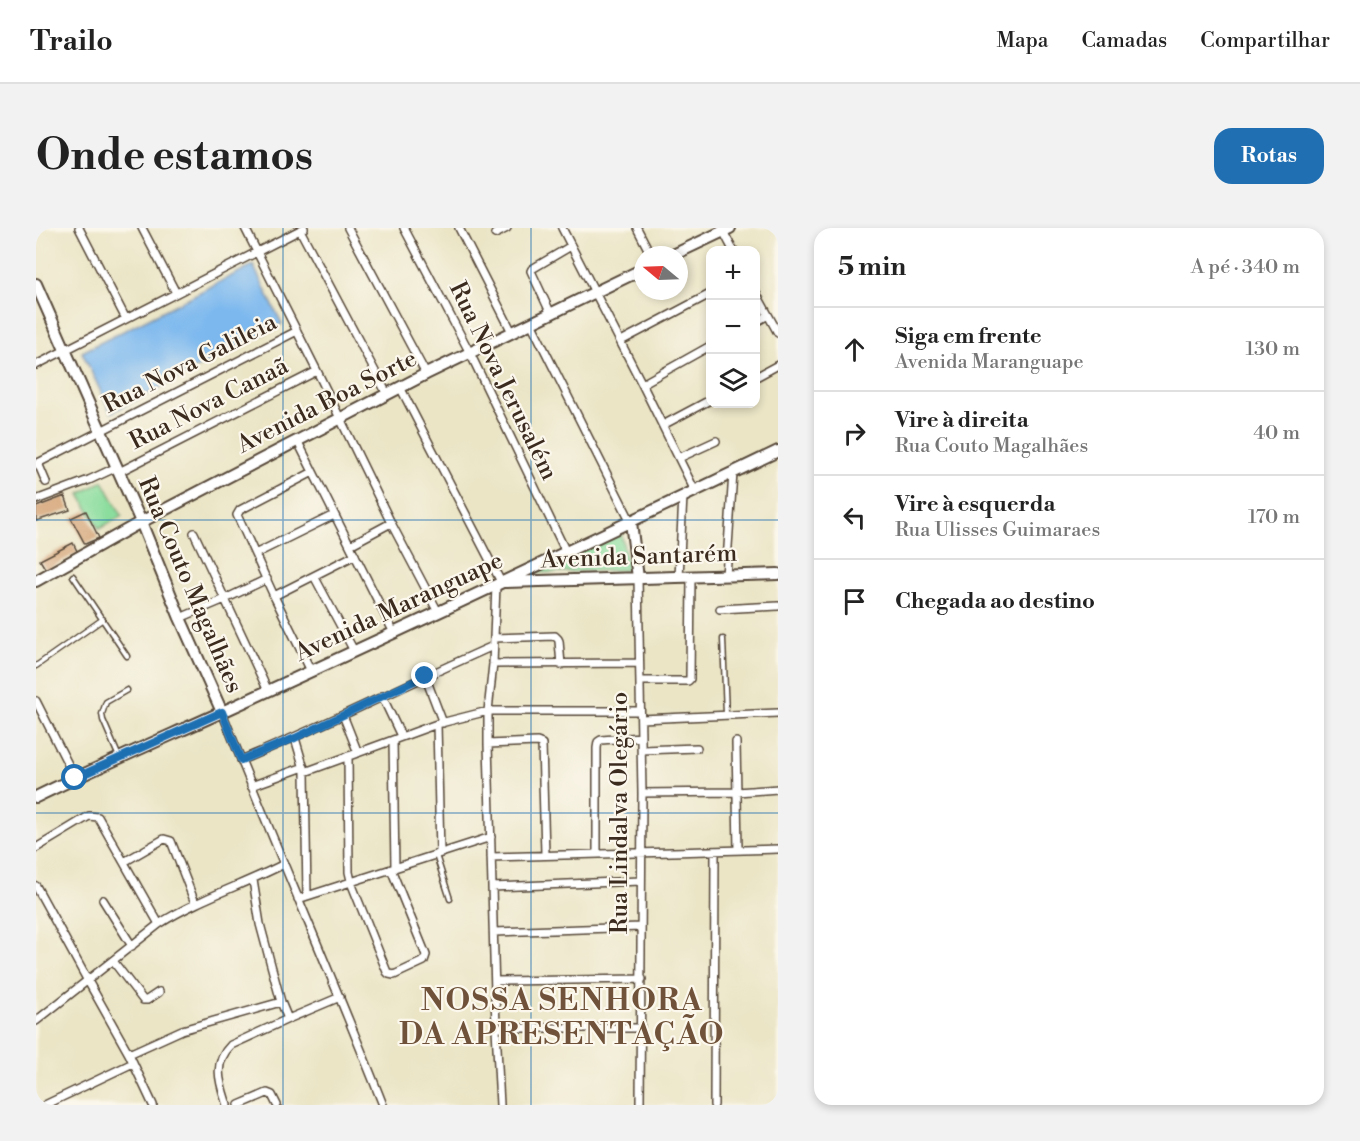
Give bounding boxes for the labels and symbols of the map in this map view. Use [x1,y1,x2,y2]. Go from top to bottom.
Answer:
north arrow [634,246,688,300]
street label: Rua Nova Jerusalém [442,277,564,485]
street label: Rua Nova Galileia [98,307,283,421]
street label: Avenida Boa Sorte [231,344,422,461]
street label: Rua Nova Canaã [125,351,294,457]
street label: Rua Couto Magalhães [131,472,249,698]
street label: Avenida Santarém [539,539,738,575]
street label: Avenida Maranguape [289,546,508,669]
route end [411,662,437,688]
street label: Rua Lindalva Olegário [605,692,635,934]
route start [61,764,87,790]
district label: NOSSA SENHORA DA APRESENTAÇÃO [399,982,725,1054]

